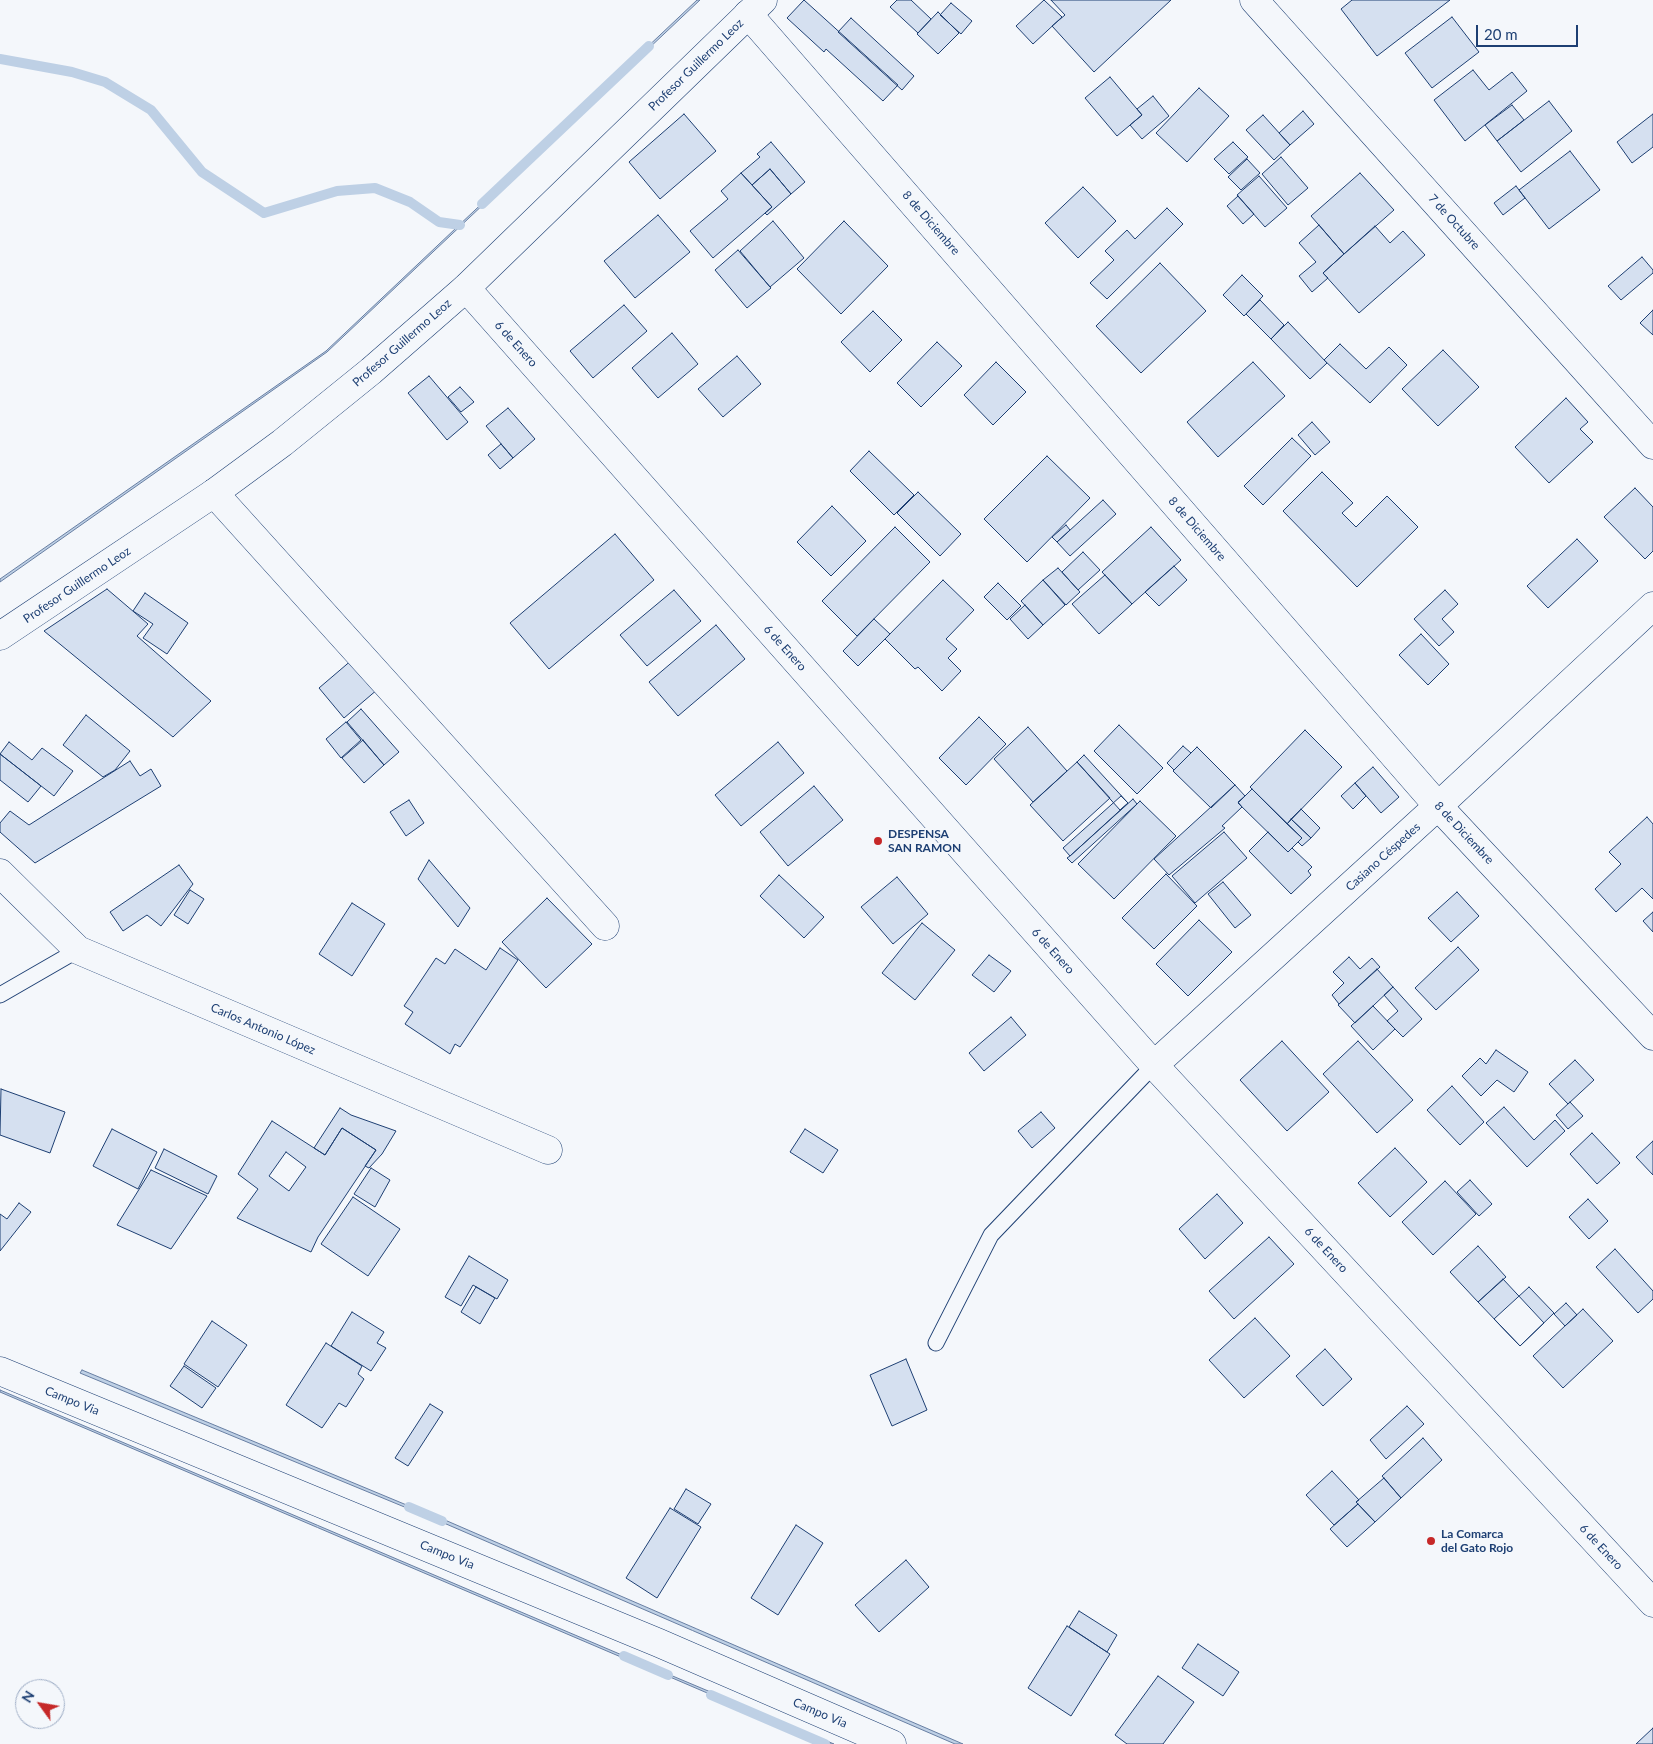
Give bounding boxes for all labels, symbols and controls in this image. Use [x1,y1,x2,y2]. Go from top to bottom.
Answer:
scale bar [1478,15,1580,47]
street label: Profesor Guillermo Leoz [646,16,746,114]
text: 20 m [1484,25,1518,43]
street label: 8 de Diciembre [899,188,963,258]
street label: 7 de Octubre [1425,191,1483,253]
street label: Profesor Guillermo Leoz [350,296,454,390]
street label: 6 de Enero [492,318,540,370]
street label: 8 de Diciembre [1165,494,1229,564]
street label: Profesor Guillermo Leoz [21,544,133,626]
street label: 6 de Enero [761,622,809,674]
street label: 8 de Diciembre [1431,799,1497,867]
street label: Casiano Céspedes [1343,820,1423,894]
place label: DESPENSA SAN RAMON [888,827,961,855]
marker: DESPENSA SAN RAMON [872,835,884,847]
street label: 6 de Enero [1029,925,1077,977]
street label: Carlos Antonio López [208,1000,318,1058]
street label: 6 de Enero [1301,1224,1351,1276]
street label: Campo Via [43,1384,101,1418]
street label: 6 de Enero [1576,1521,1626,1573]
place label: La Comarca del Gato Rojo [1441,1527,1513,1555]
marker: La Comarca del Gato Rojo [1425,1535,1437,1547]
street label: Campo Via [418,1538,476,1572]
north arrow [15,1679,65,1729]
text: N [18,1687,38,1705]
street label: Campo Via [791,1695,849,1731]

